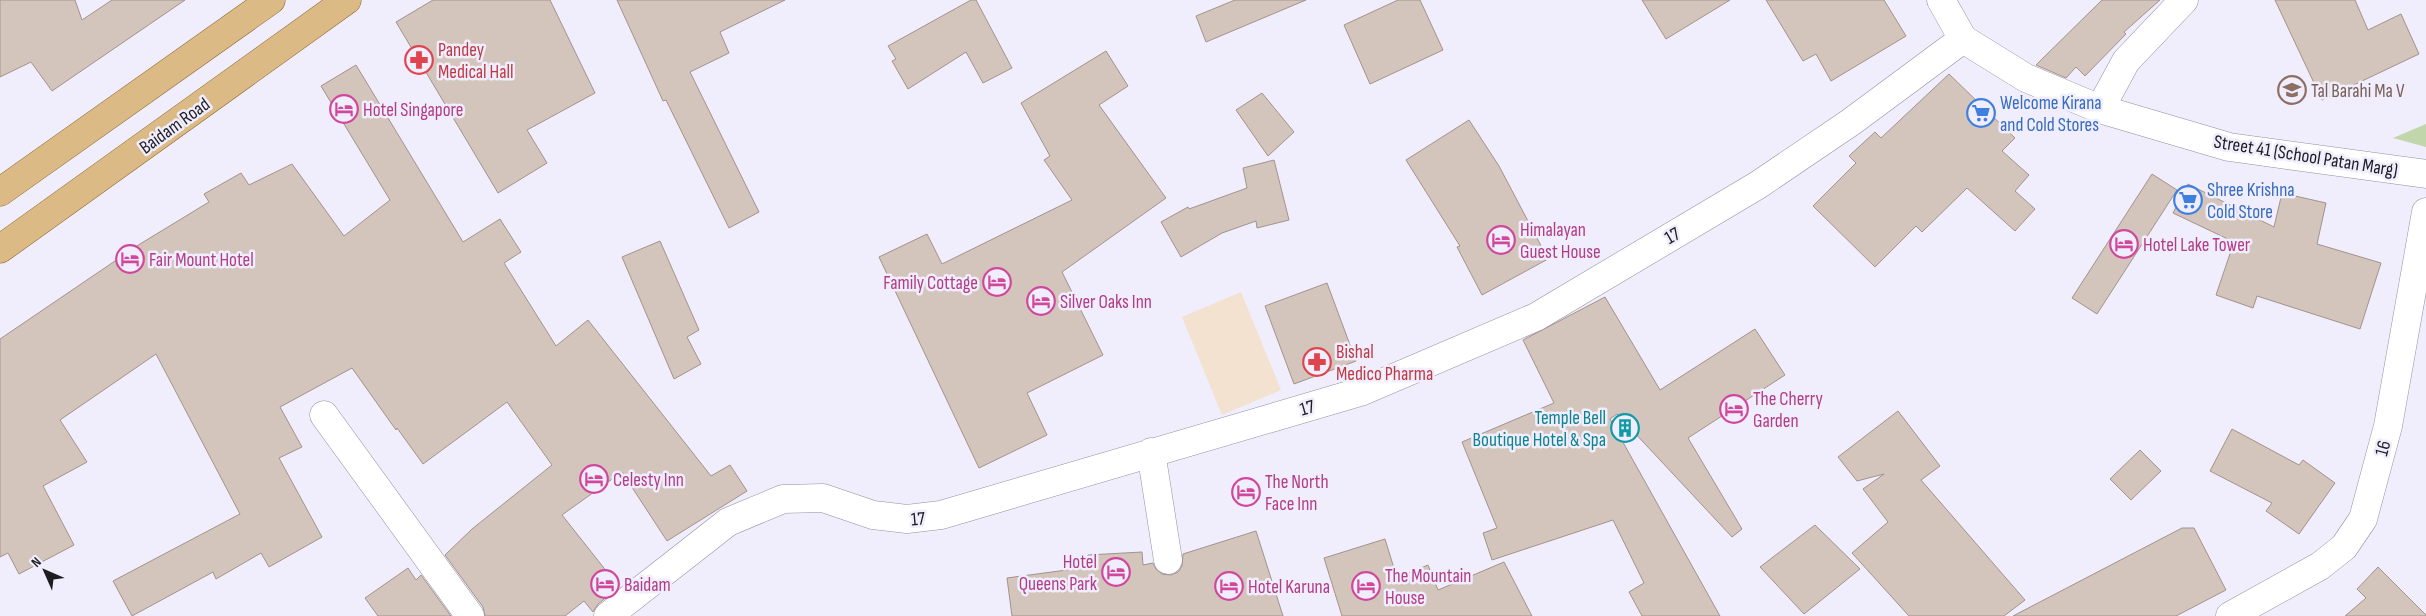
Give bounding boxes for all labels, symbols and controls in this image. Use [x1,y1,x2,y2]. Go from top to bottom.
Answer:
place label: Pandey Medical Hall [438,39,514,84]
pharmacy icon: Pandey Medical Hall [404,45,434,75]
school or university icon: Tal Barahi Ma V [2277,75,2307,105]
place label: Tal Barahi Ma V [2311,80,2405,103]
place label: Welcome Kirana and Cold Stores [2000,92,2102,137]
street label: Baidam Road [135,93,215,159]
hotel icon: Hotel Singapore [329,94,359,124]
supermarket icon: Welcome Kirana and Cold Stores [1966,98,1996,128]
place label: Hotel Singapore [363,99,463,122]
street label: Street 41 (School Patan Marg) [2212,131,2399,182]
place label: Shree Krishna Cold Store [2207,179,2295,224]
supermarket icon: Shree Krishna Cold Store [2173,185,2203,215]
place label: Himalayan Guest House [1520,219,1601,264]
street label: 17 [1661,223,1685,250]
hotel icon: Himalayan Guest House [1486,225,1516,255]
hotel icon: Hotel Lake Tower [2109,229,2139,259]
place label: Hotel Lake Tower [2143,234,2251,257]
hotel icon: Fair Mount Hotel [115,244,145,274]
place label: Fair Mount Hotel [149,249,254,272]
hotel icon: Family Cottage [982,267,1012,297]
place label: Family Cottage [883,272,978,295]
hotel icon: Silver Oaks Inn [1026,286,1056,316]
place label: Silver Oaks Inn [1060,291,1152,314]
place label: Bishal Medico Pharma [1336,341,1433,386]
pharmacy icon: Bishal Medico Pharma [1302,347,1332,377]
place label: The Cherry Garden [1753,388,1823,433]
hotel icon: The Cherry Garden [1719,394,1749,424]
street label: 17 [1297,395,1318,421]
place label: Temple Bell Boutique Hotel & Spa [1473,407,1606,452]
building icon: Temple Bell Boutique Hotel & Spa [1610,413,1640,443]
street label: 16 [2370,438,2396,459]
hotel icon: Celesty Inn [579,464,609,494]
place label: Celesty Inn [613,469,684,492]
place label: The North Face Inn [1265,471,1329,516]
hotel icon: The North Face Inn [1231,477,1261,507]
street label: 17 [910,507,927,532]
north arrow [20,546,70,596]
place label: Hotel Queens Park [1019,551,1098,596]
text: N [28,554,45,571]
hotel icon: Hotel Queens Park [1101,557,1131,587]
place label: The Mountain House [1385,565,1471,610]
hotel icon: Baidam [590,569,620,599]
hotel icon: Hotel Karuna [1214,571,1244,601]
hotel icon: The Mountain House [1351,571,1381,601]
place label: Baidam [624,574,671,597]
place label: Hotel Karuna [1248,576,1330,599]

